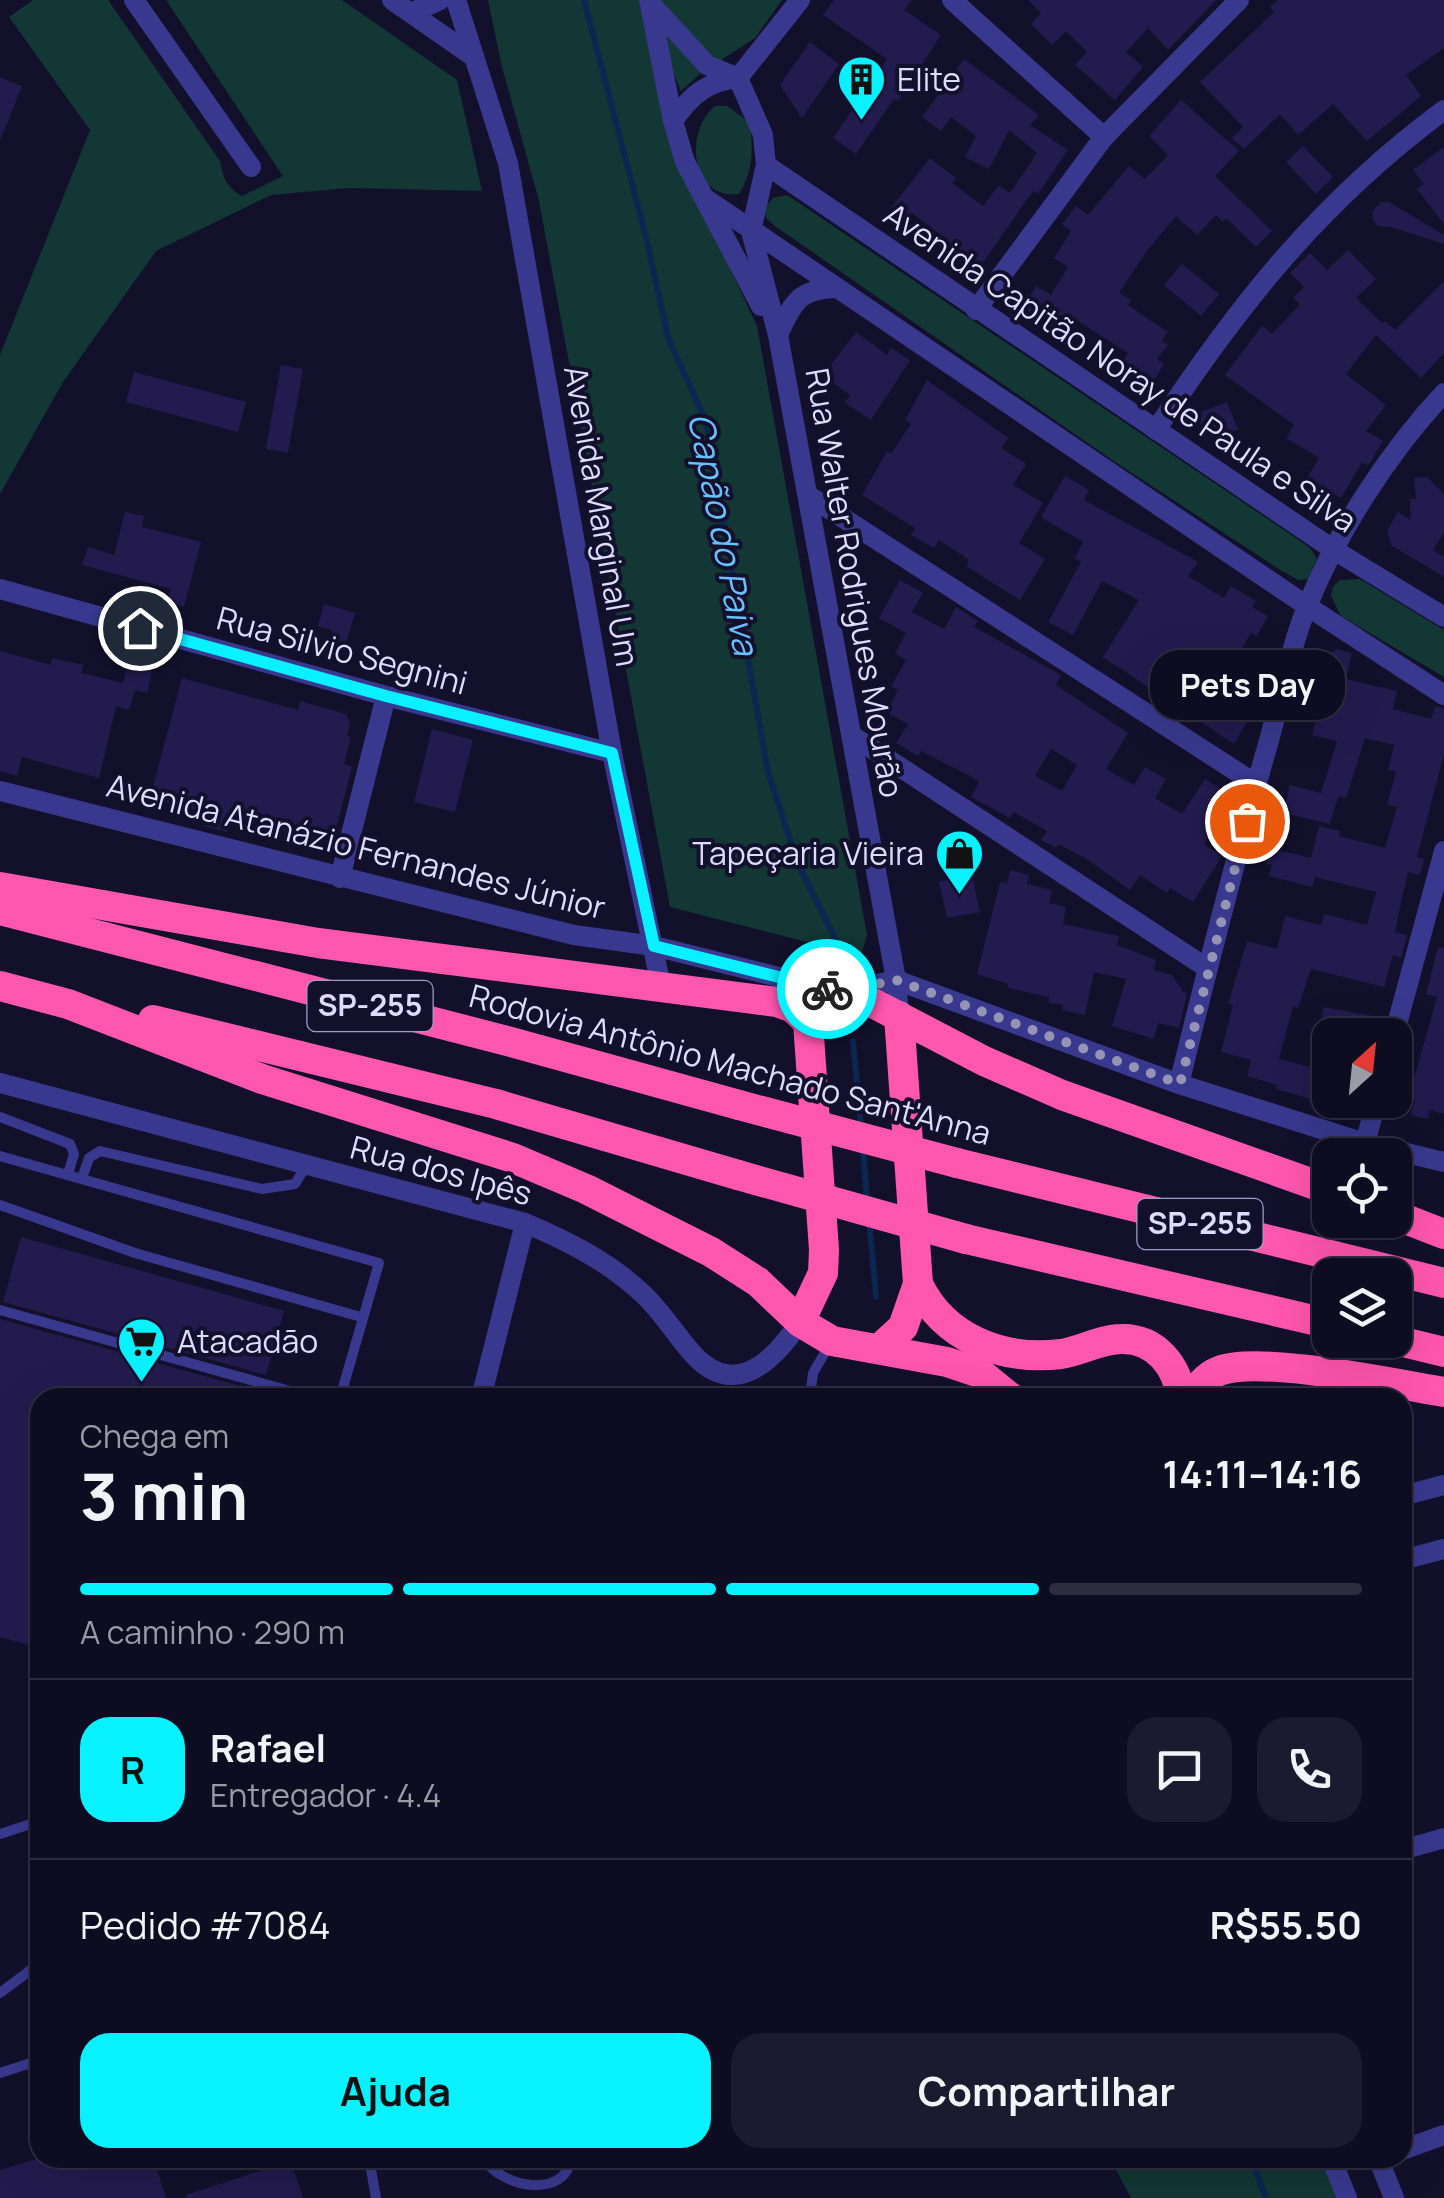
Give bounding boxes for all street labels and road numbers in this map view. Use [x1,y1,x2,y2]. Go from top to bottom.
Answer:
street label: Avenida Capitão Noray de Paula e Silva [876,192,1365,542]
street label: Avenida Marginal Um [554,362,650,670]
street label: Rua Walter Rodrigues Mourão [796,365,914,801]
street label: Rua Silvio Segnini [212,595,472,705]
street label: Avenida Atanázio Fernandes Júnior [102,763,610,929]
street label: Rodovia Antônio Machado Sant'Anna [465,973,996,1155]
road number: SP-255 [308,981,432,1031]
street label: Rua dos Ipês [346,1125,537,1215]
road number: SP-255 [1138,1199,1262,1249]

